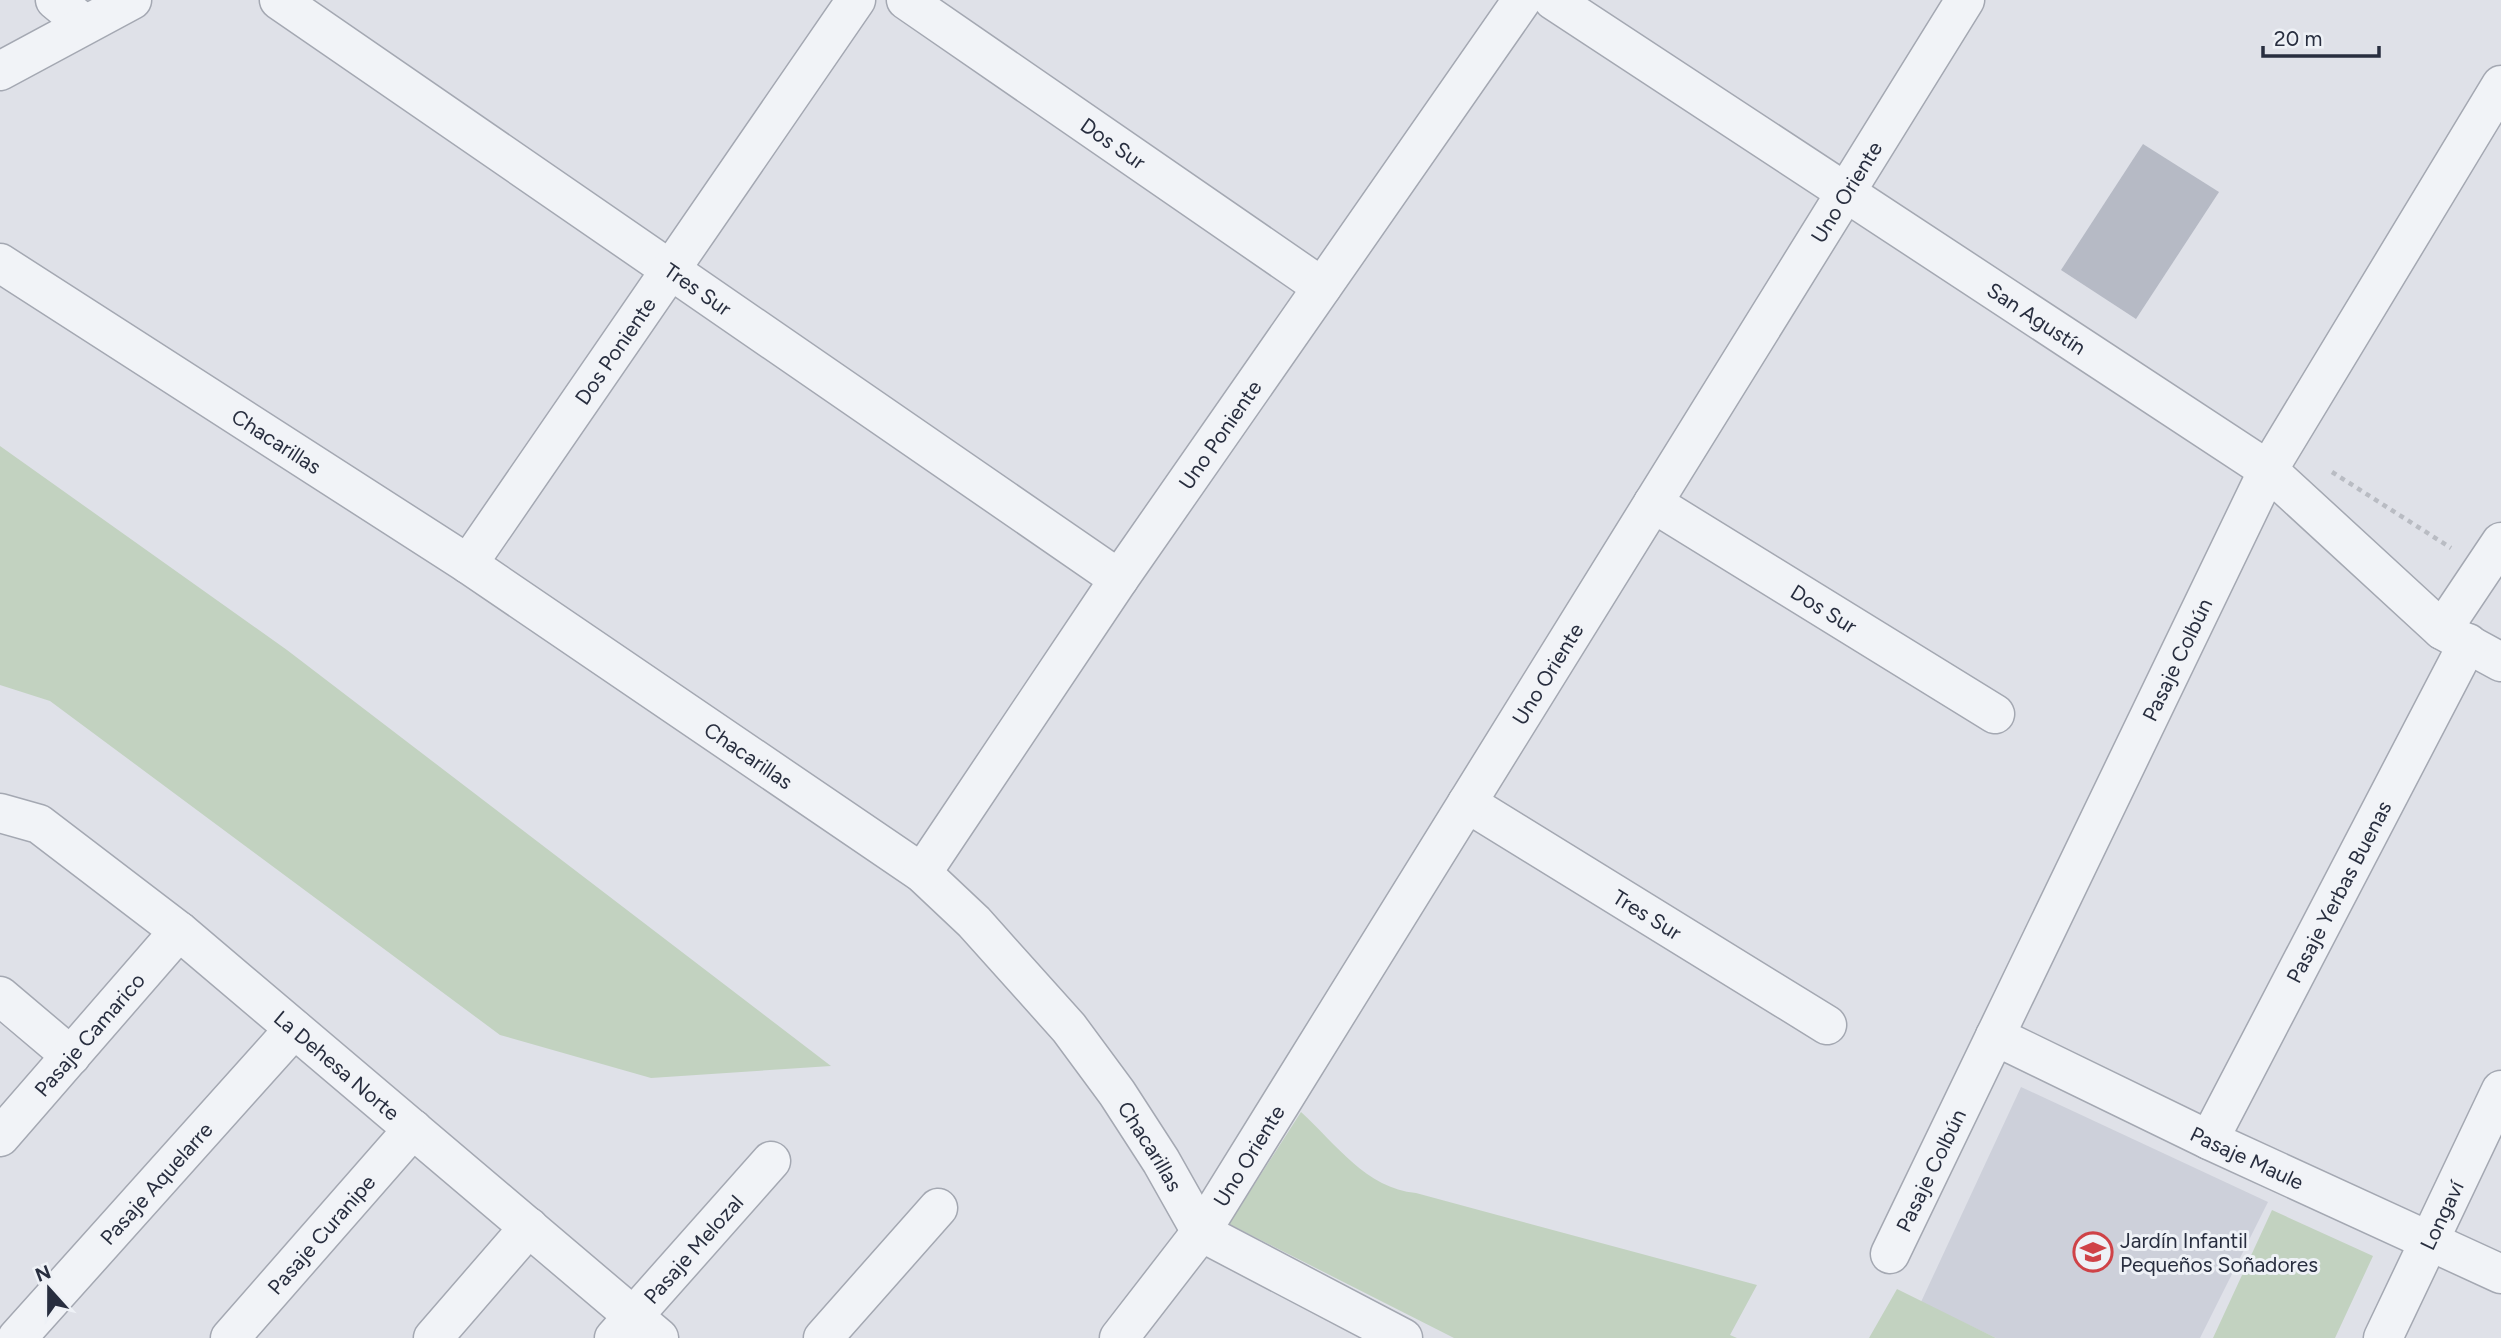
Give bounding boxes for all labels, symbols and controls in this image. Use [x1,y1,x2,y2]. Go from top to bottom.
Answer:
scale bar [2263,14,2378,58]
text: 20 m [2274,26,2322,51]
street label: Dos Sur [1076,112,1151,174]
street label: Uno Oriente [1805,136,1887,247]
street label: Tres Sur [660,257,736,321]
street label: San Agustín [1983,277,2091,360]
street label: Dos Poniente [569,292,660,409]
street label: Uno Poniente [1173,375,1266,494]
street label: Chacarillas [227,403,326,479]
street label: Dos Sur [1786,579,1862,638]
street label: Pasaje Colbún [2136,594,2217,725]
street label: Uno Oriente [1506,618,1588,729]
street label: Chacarillas [700,716,798,794]
street label: Pasaje Yerbas Buenas [2281,796,2396,987]
street label: Tres Sur [1609,884,1686,945]
street label: Pasaje Camarico [29,967,150,1101]
street label: La Dehesa Norte [269,1005,405,1125]
street label: Chacarillas [1113,1096,1188,1195]
street label: Uno Oriente [1208,1100,1289,1211]
street label: Pasaje Colbún [1890,1105,1971,1236]
street label: Pasaje Aquelarre [94,1117,217,1250]
street label: Pasaje Maule [2187,1121,2308,1194]
street label: Pasaje Curanipe [262,1169,380,1299]
street label: Longaví [2414,1176,2469,1254]
street label: Pasaje Melozal [638,1189,748,1309]
place label: Jardín Infantil Pequeños Soñadores [2120,1228,2318,1277]
school or university icon: Jardín Infantil Pequeños Soñadores [2072,1231,2114,1273]
north arrow [14,1254,84,1324]
text: N [32,1260,54,1287]

